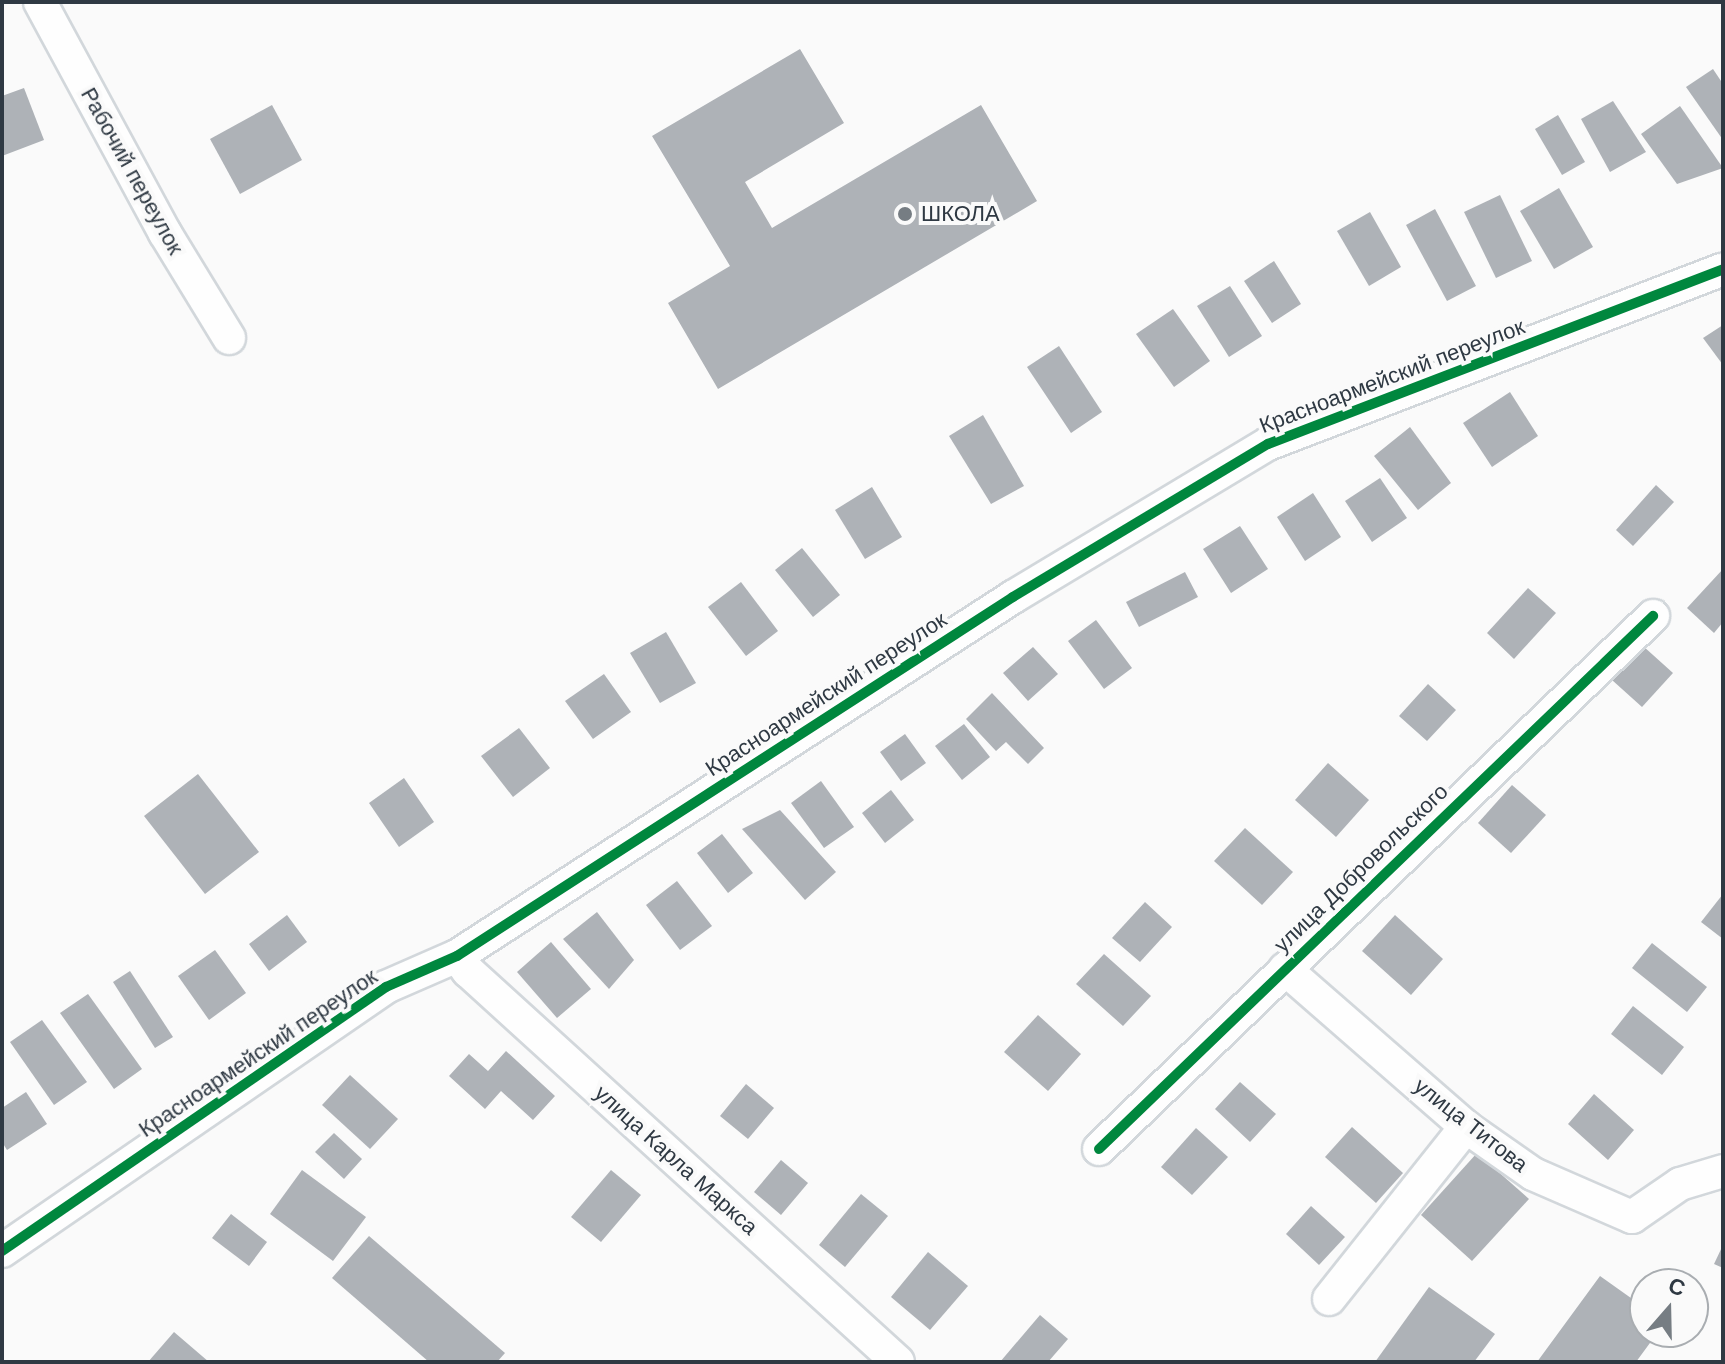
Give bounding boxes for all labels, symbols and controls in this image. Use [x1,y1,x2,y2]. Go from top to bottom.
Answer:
street label: Рабочий переулок [75,83,189,259]
place label: ШКОЛА [921,201,1000,227]
marker: ШКОЛА [896,205,914,223]
street label: Красноармейский переулок [1256,313,1528,439]
street label: Красноармейский переулок [701,606,951,782]
street label: улица Добровольского [1269,778,1453,958]
street label: Красноармейский переулок [134,963,382,1143]
street label: улица Титова [1409,1072,1533,1178]
street label: улица Карла Маркса [589,1080,763,1240]
north arrow [1629,1268,1709,1348]
text: С [1665,1272,1688,1301]

